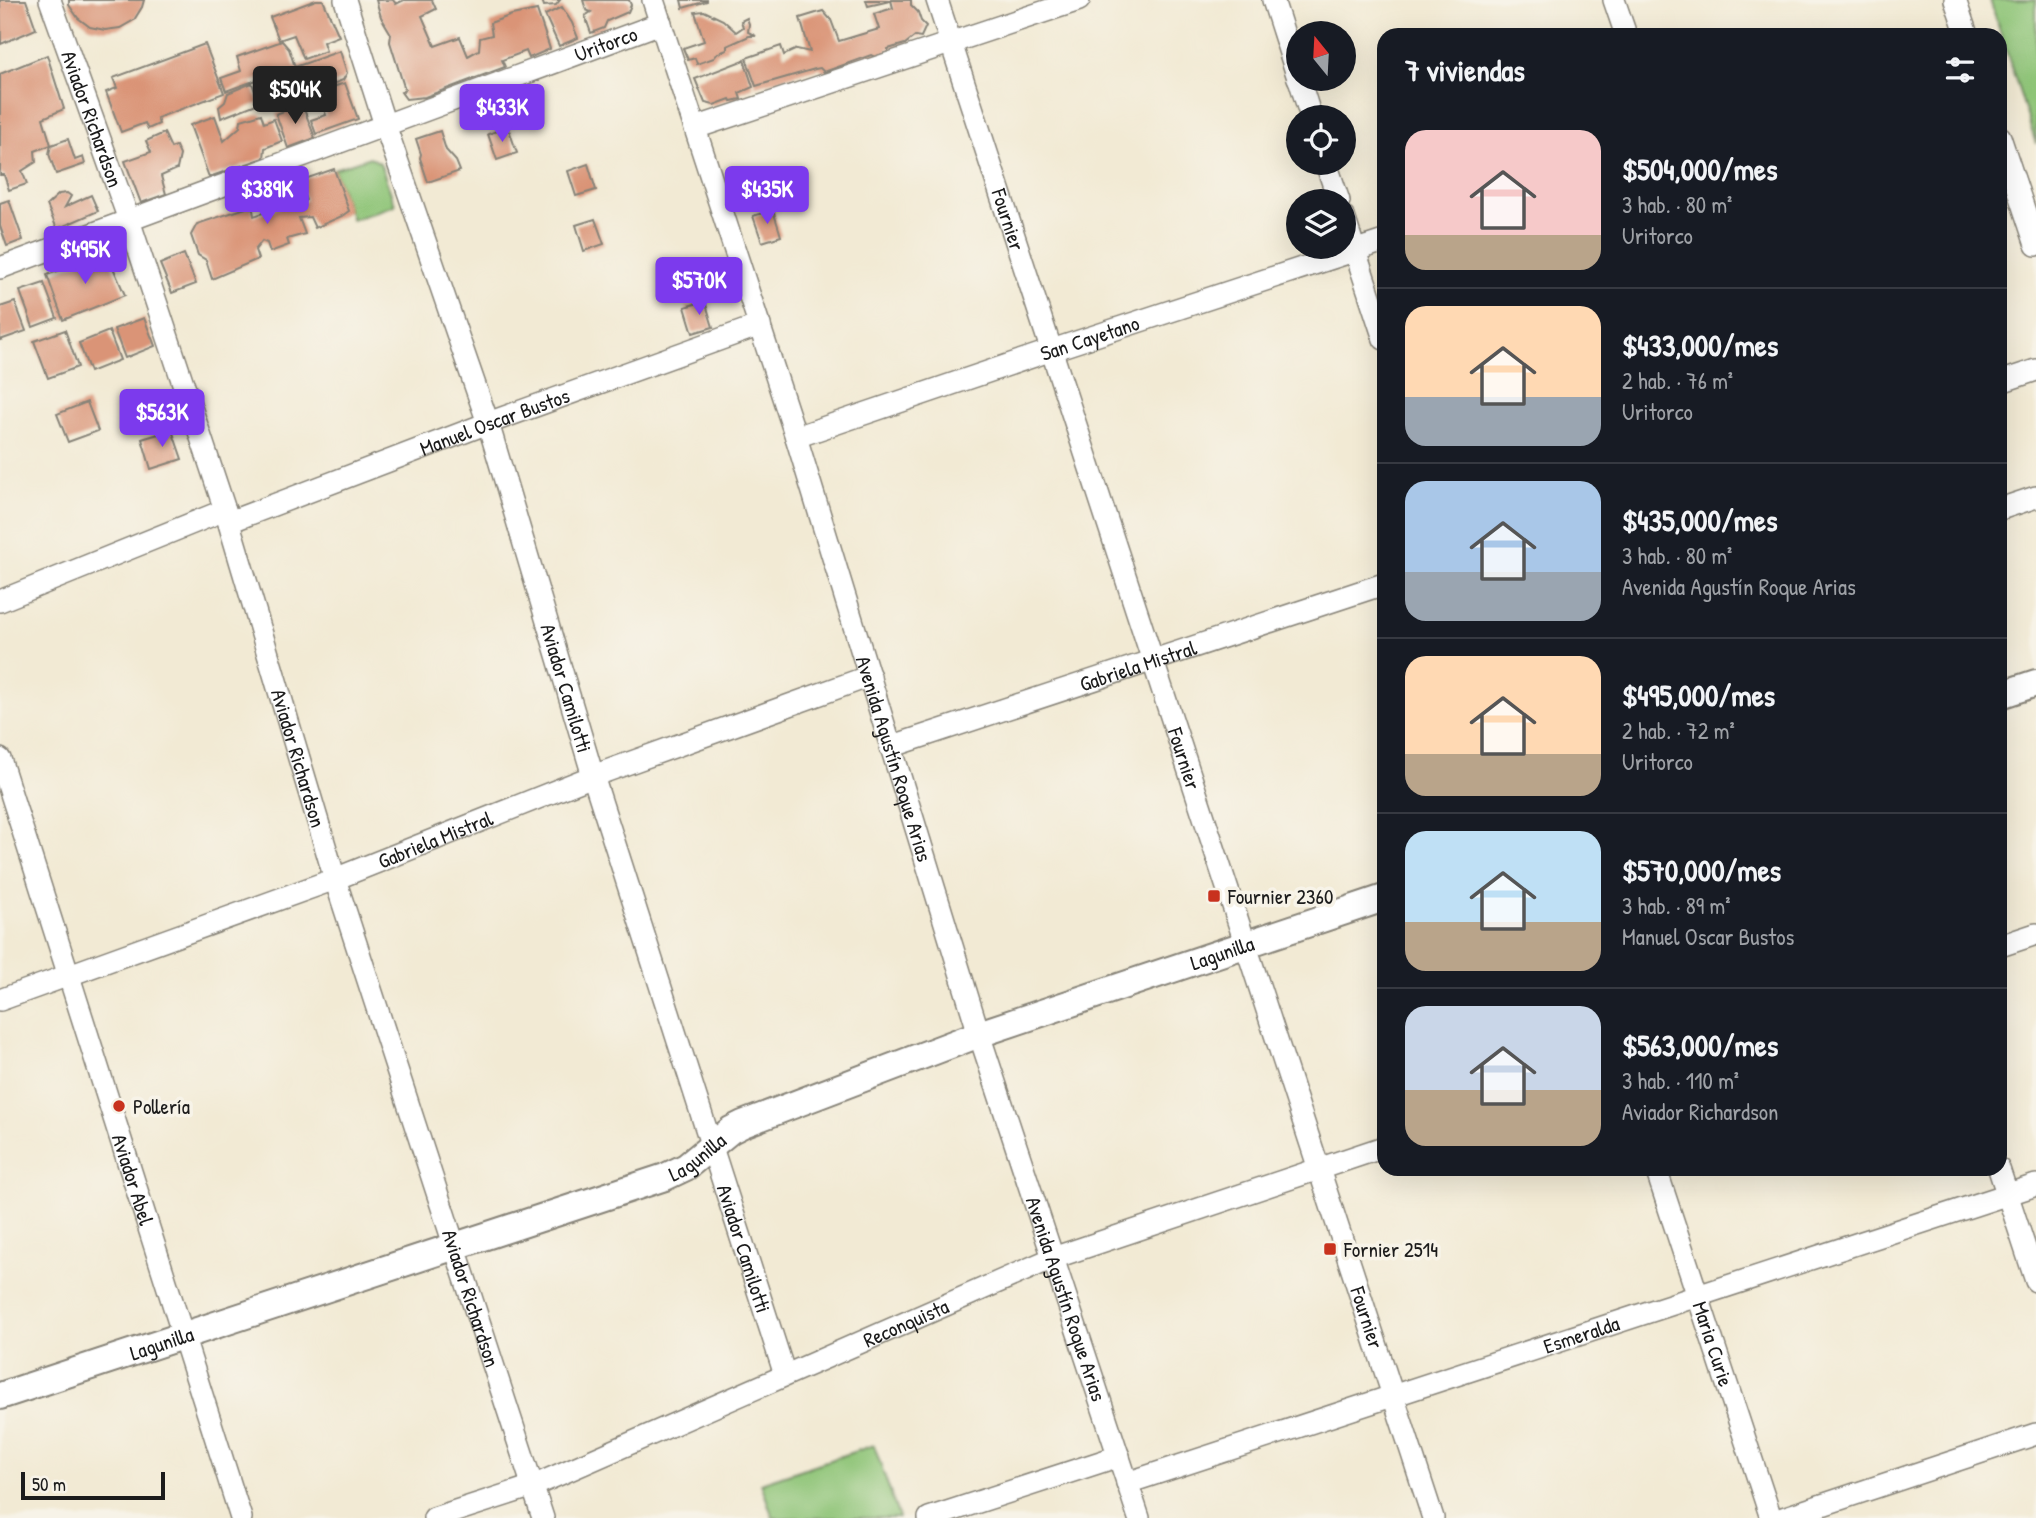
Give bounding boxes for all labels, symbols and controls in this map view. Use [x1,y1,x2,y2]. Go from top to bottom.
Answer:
street label: Uritorco [570,19,641,68]
north arrow [1286,21,1356,91]
map controls [1286,21,1356,259]
street label: Aviador Richardson [55,46,130,191]
text: 7 viviendas [1405,50,1525,90]
icon: filters [1941,51,1979,89]
pin: $504K [246,66,344,126]
text: $504K [269,73,321,104]
pin: $433K [453,85,551,144]
text: $433K [476,91,528,122]
button: locate [1286,105,1356,175]
text: $504,000/mes [1622,149,1778,189]
icon: home [1461,158,1545,242]
pin: $389K [218,166,316,226]
pin: $435K [718,166,816,226]
text: $389K [241,173,293,204]
text: $435K [741,173,793,204]
street label: Fournier [985,184,1032,254]
button: layers [1286,189,1356,259]
text: 3 hab. · 80 m² [1622,189,1732,220]
text: Uritorco [1622,220,1693,251]
pin: $495K [36,226,134,286]
text: $495K [60,233,110,264]
pin: $570K [650,258,748,317]
text: $570K [671,264,727,295]
street label: San Cayetano [1036,308,1143,367]
text: $433,000/mes [1622,325,1778,365]
icon: home [1461,334,1545,418]
text: 2 hab. · 76 m² [1622,365,1733,396]
street label: Manuel Oscar Bustos [416,380,573,462]
pin: $563K [113,390,211,449]
text: $563K [136,396,188,427]
text: Uritorco [1622,396,1693,427]
text: $435,000/mes [1622,500,1778,540]
icon: home [1461,509,1545,593]
text: 3 hab. · 80 m² [1622,540,1732,571]
text: Avenida Agustín Roque Arias [1622,571,1856,602]
street label: Aviador Camilotti [534,620,600,756]
street label: Gabriela Mistral [1076,632,1200,698]
street label: Avenida Agustín Roque Arias [849,652,940,865]
text: $495,000/mes [1622,675,1775,715]
icon: home [1461,684,1545,768]
street label: Aviador Richardson [265,685,333,831]
text: 2 hab. · 72 m² [1622,715,1735,746]
street label: Fournier [1161,723,1208,793]
text: Uritorco [1622,746,1693,777]
street label: Gabriela Mistral [373,803,497,875]
text: $570,000/mes [1622,850,1781,890]
icon: home [1461,859,1545,943]
place label: Fournier 2360 [1227,882,1333,911]
marker: Fournier 2360 [1206,888,1222,904]
text: 3 hab. · 89 m² [1622,890,1730,921]
text: Manuel Oscar Bustos [1622,921,1794,952]
street label: Lagunilla [1186,928,1258,977]
text: $563,000/mes [1622,1025,1778,1065]
icon: home [1461,1034,1545,1118]
text: 3 hab. · 110 m² [1622,1065,1739,1096]
place label: Pollería [133,1092,190,1121]
text: Aviador Richardson [1622,1096,1779,1127]
marker: Pollería [111,1098,127,1114]
street label: Lagunilla [663,1126,732,1188]
street label: Aviador Abel [105,1130,162,1229]
street label: Aviador Camilotti [710,1181,779,1316]
street label: Avenida Agustín Roque Arias [1019,1193,1114,1405]
street label: Aviador Richardson [435,1226,507,1371]
place label: Fornier 2514 [1343,1235,1438,1264]
marker: Fornier 2514 [1322,1241,1338,1257]
street label: Fournier [1344,1282,1391,1352]
street label: Reconquista [858,1291,953,1354]
street label: Maria Curie [1686,1298,1741,1390]
street label: Esmeralda [1539,1308,1623,1360]
street label: Lagunilla [126,1319,197,1367]
scale bar [21,1469,164,1501]
text: 50 m [32,1471,66,1497]

